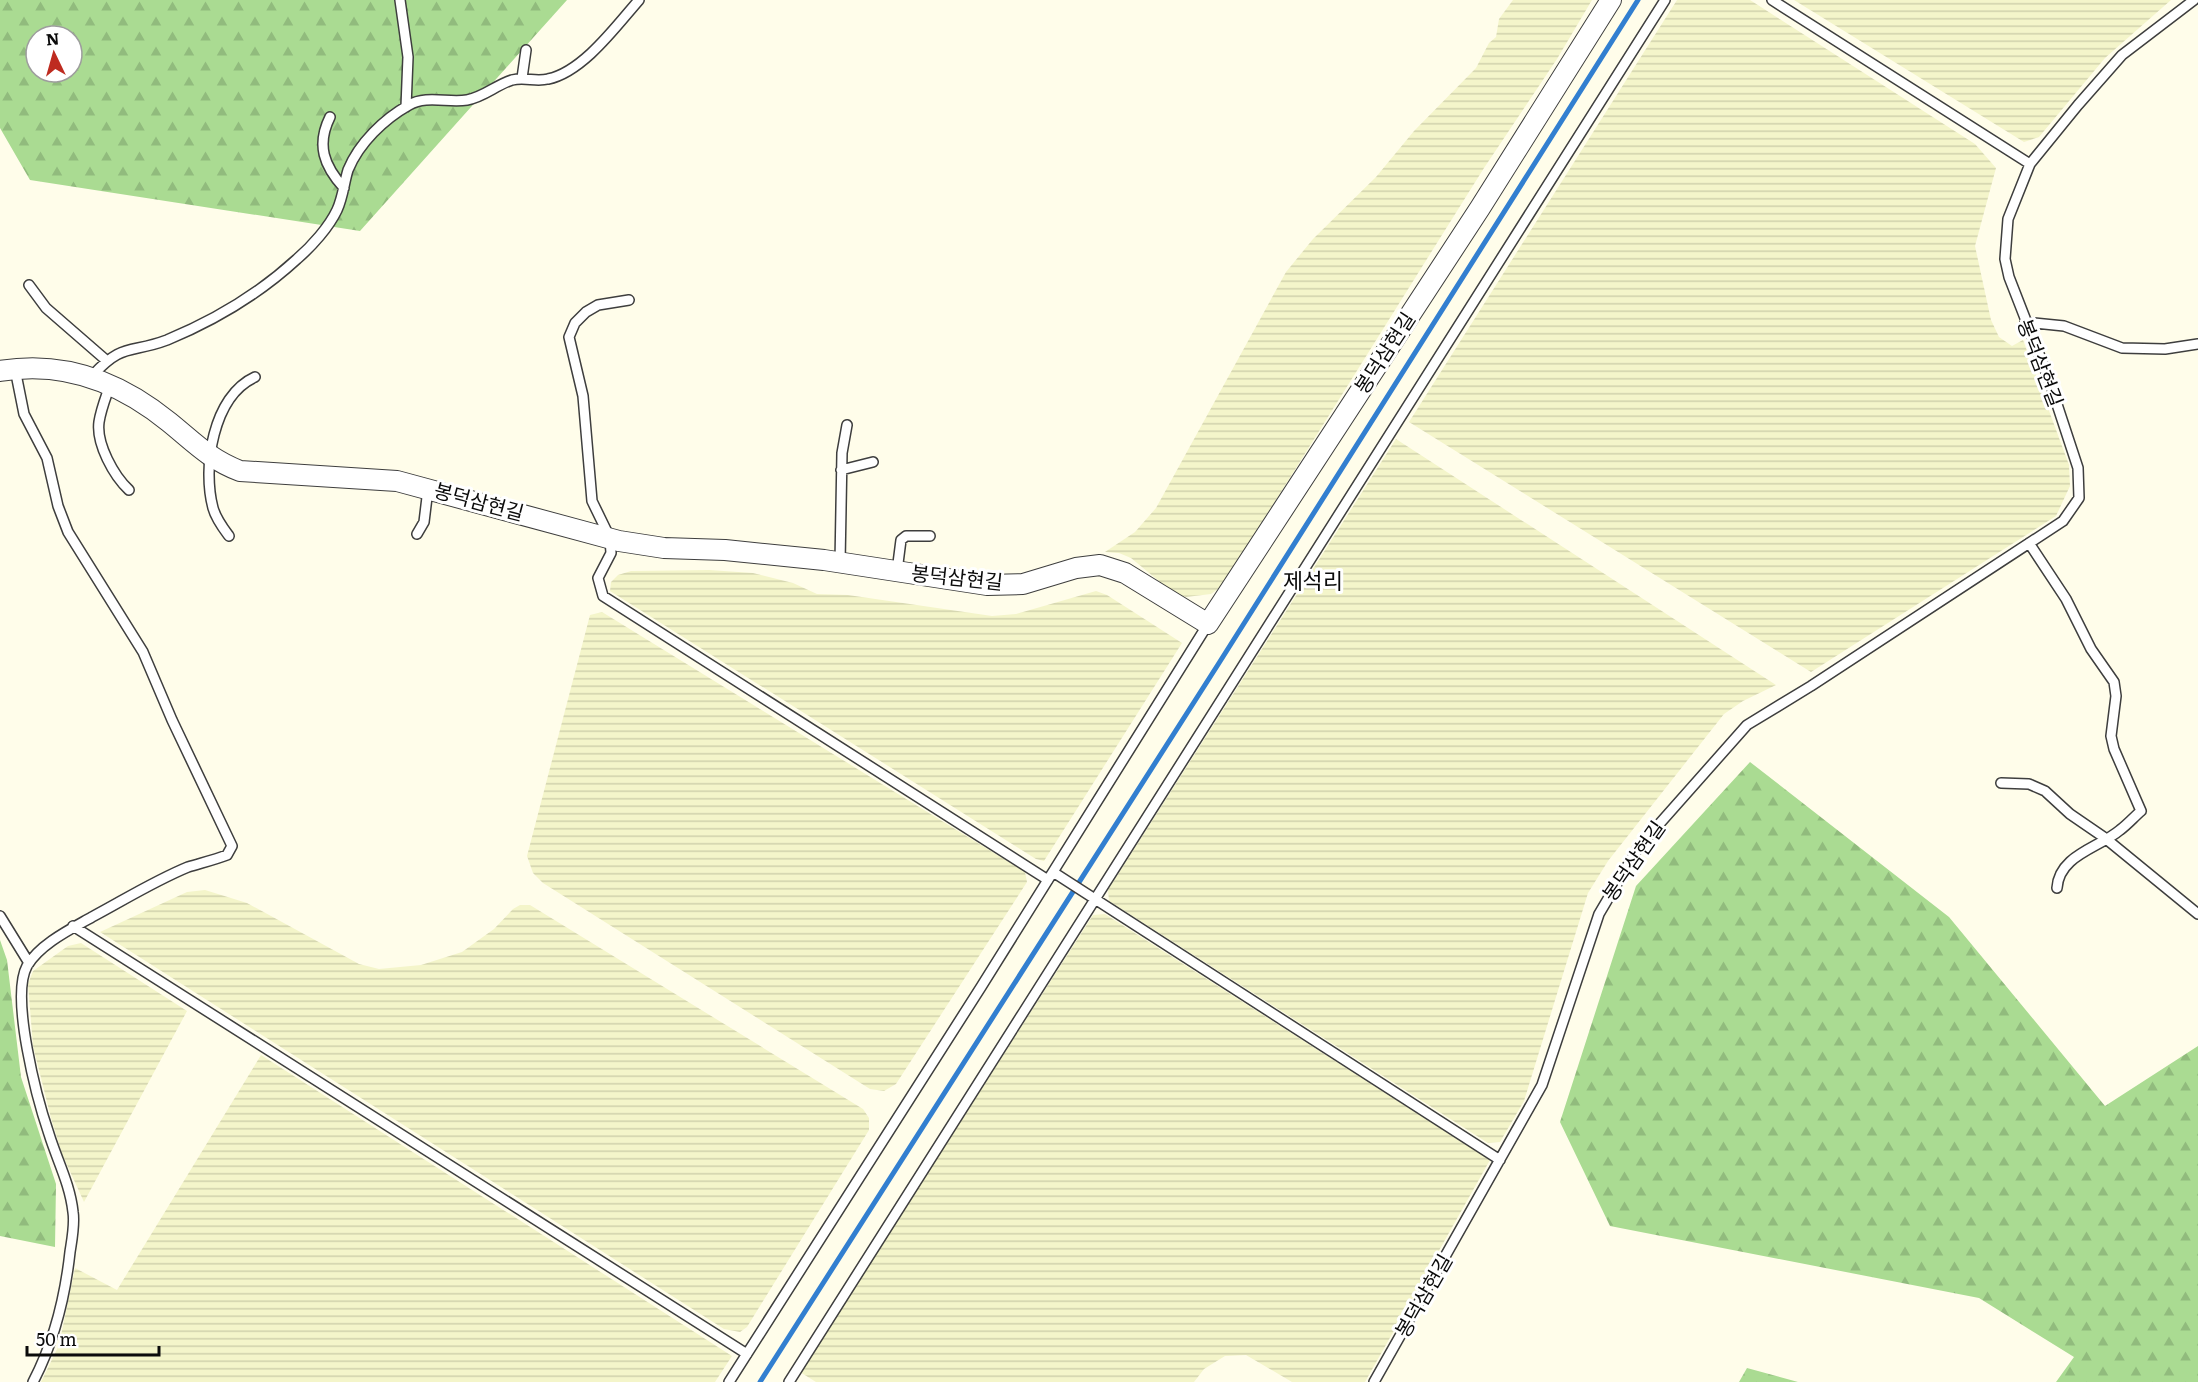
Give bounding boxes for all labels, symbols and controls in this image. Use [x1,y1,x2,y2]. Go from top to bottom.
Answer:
north arrow [24,24,84,84]
text: N [45,26,60,51]
street label: 봉덕삼현길 [1346,305,1421,399]
street label: 봉덕삼현길 [2011,314,2072,411]
street label: 봉덕삼현길 [431,474,528,526]
street label: 봉덕삼현길 [910,556,1005,596]
district label: 제석리 [1283,563,1343,596]
street label: 봉덕삼현길 [1594,814,1671,906]
street label: 봉덕삼현길 [1386,1248,1458,1342]
scale bar [27,1319,159,1357]
text: 50 m [36,1325,77,1352]

